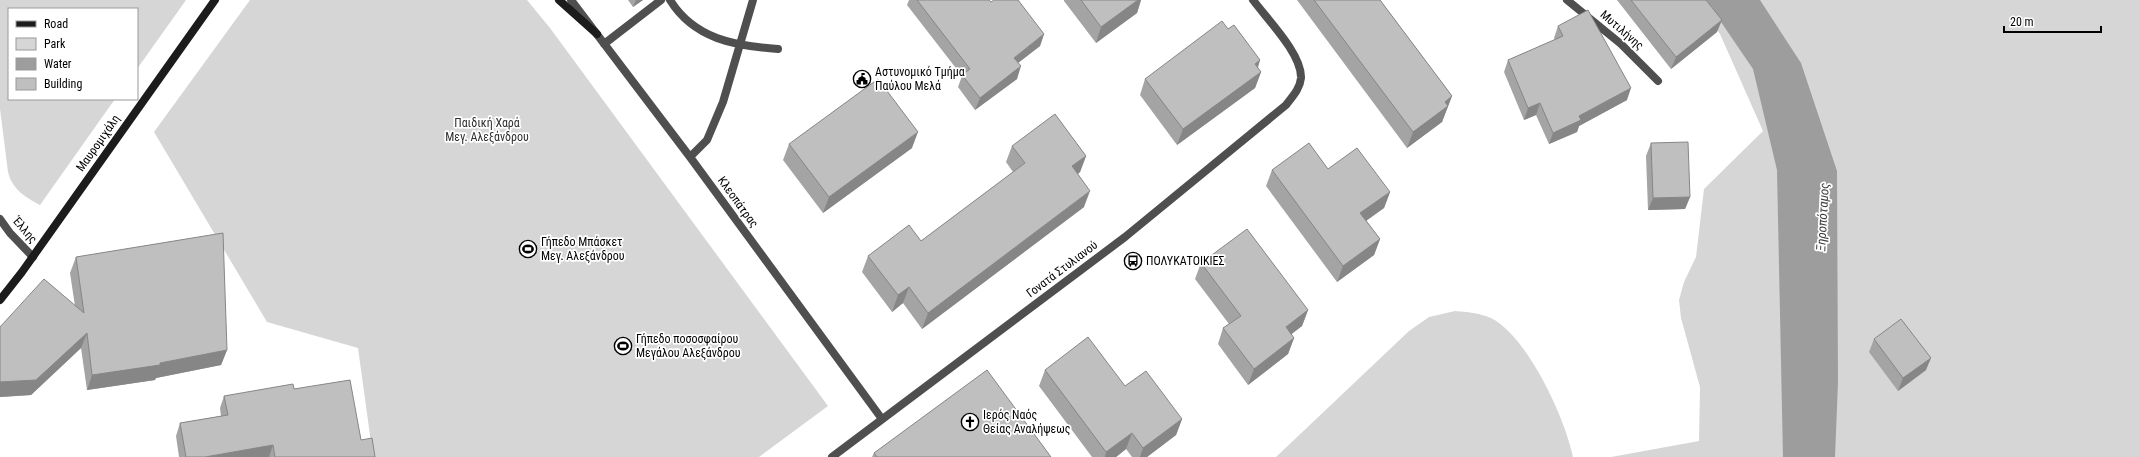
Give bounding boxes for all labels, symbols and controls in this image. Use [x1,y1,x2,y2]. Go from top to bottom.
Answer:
street label: Μυτιλήνης [1598,7,1647,53]
legend [8,8,138,100]
scale bar [2004,8,2101,34]
text: 20 m [2010,15,2034,29]
text: Road [44,17,68,31]
text: Park [44,37,66,51]
text: Water [44,57,72,71]
place label: Αστυνομικό Τμήμα Παύλου Μελά [875,65,965,93]
public building icon: Αστυνομικό Τμήμα Παύλου Μελά [852,69,872,89]
text: Building [44,77,82,91]
street label: Μαυρομιχάλη [73,112,123,174]
park label: Παιδική Χαρά Μεγ. Αλεξάνδρου [445,116,529,145]
street label: Κλεοπάτρας [715,174,761,230]
water label: Ξηροπόταμος [1813,182,1832,252]
street label: Έλλης [9,213,40,246]
place label: Γήπεδο Μπάσκετ Μεγ. Αλεξάνδρου [541,235,625,264]
street label: Γονατά Στυλιανού [1024,238,1100,300]
sports icon: Γήπεδο Μπάσκετ Μεγ. Αλεξάνδρου [518,239,538,259]
bus stop icon: ΠΟΛΥΚΑΤΟΙΚΙΕΣ [1123,251,1143,271]
place label: ΠΟΛΥΚΑΤΟΙΚΙΕΣ [1146,254,1224,268]
place label: Γήπεδο ποσοσφαίρου Μεγάλου Αλεξάνδρου [636,332,741,361]
sports icon: Γήπεδο ποσοσφαίρου Μεγάλου Αλεξάνδρου [613,336,633,356]
place label: Ιερός Ναός Θείας Αναλήψεως [983,408,1071,436]
church icon: Ιερός Ναός Θείας Αναλήψεως [960,412,980,432]

